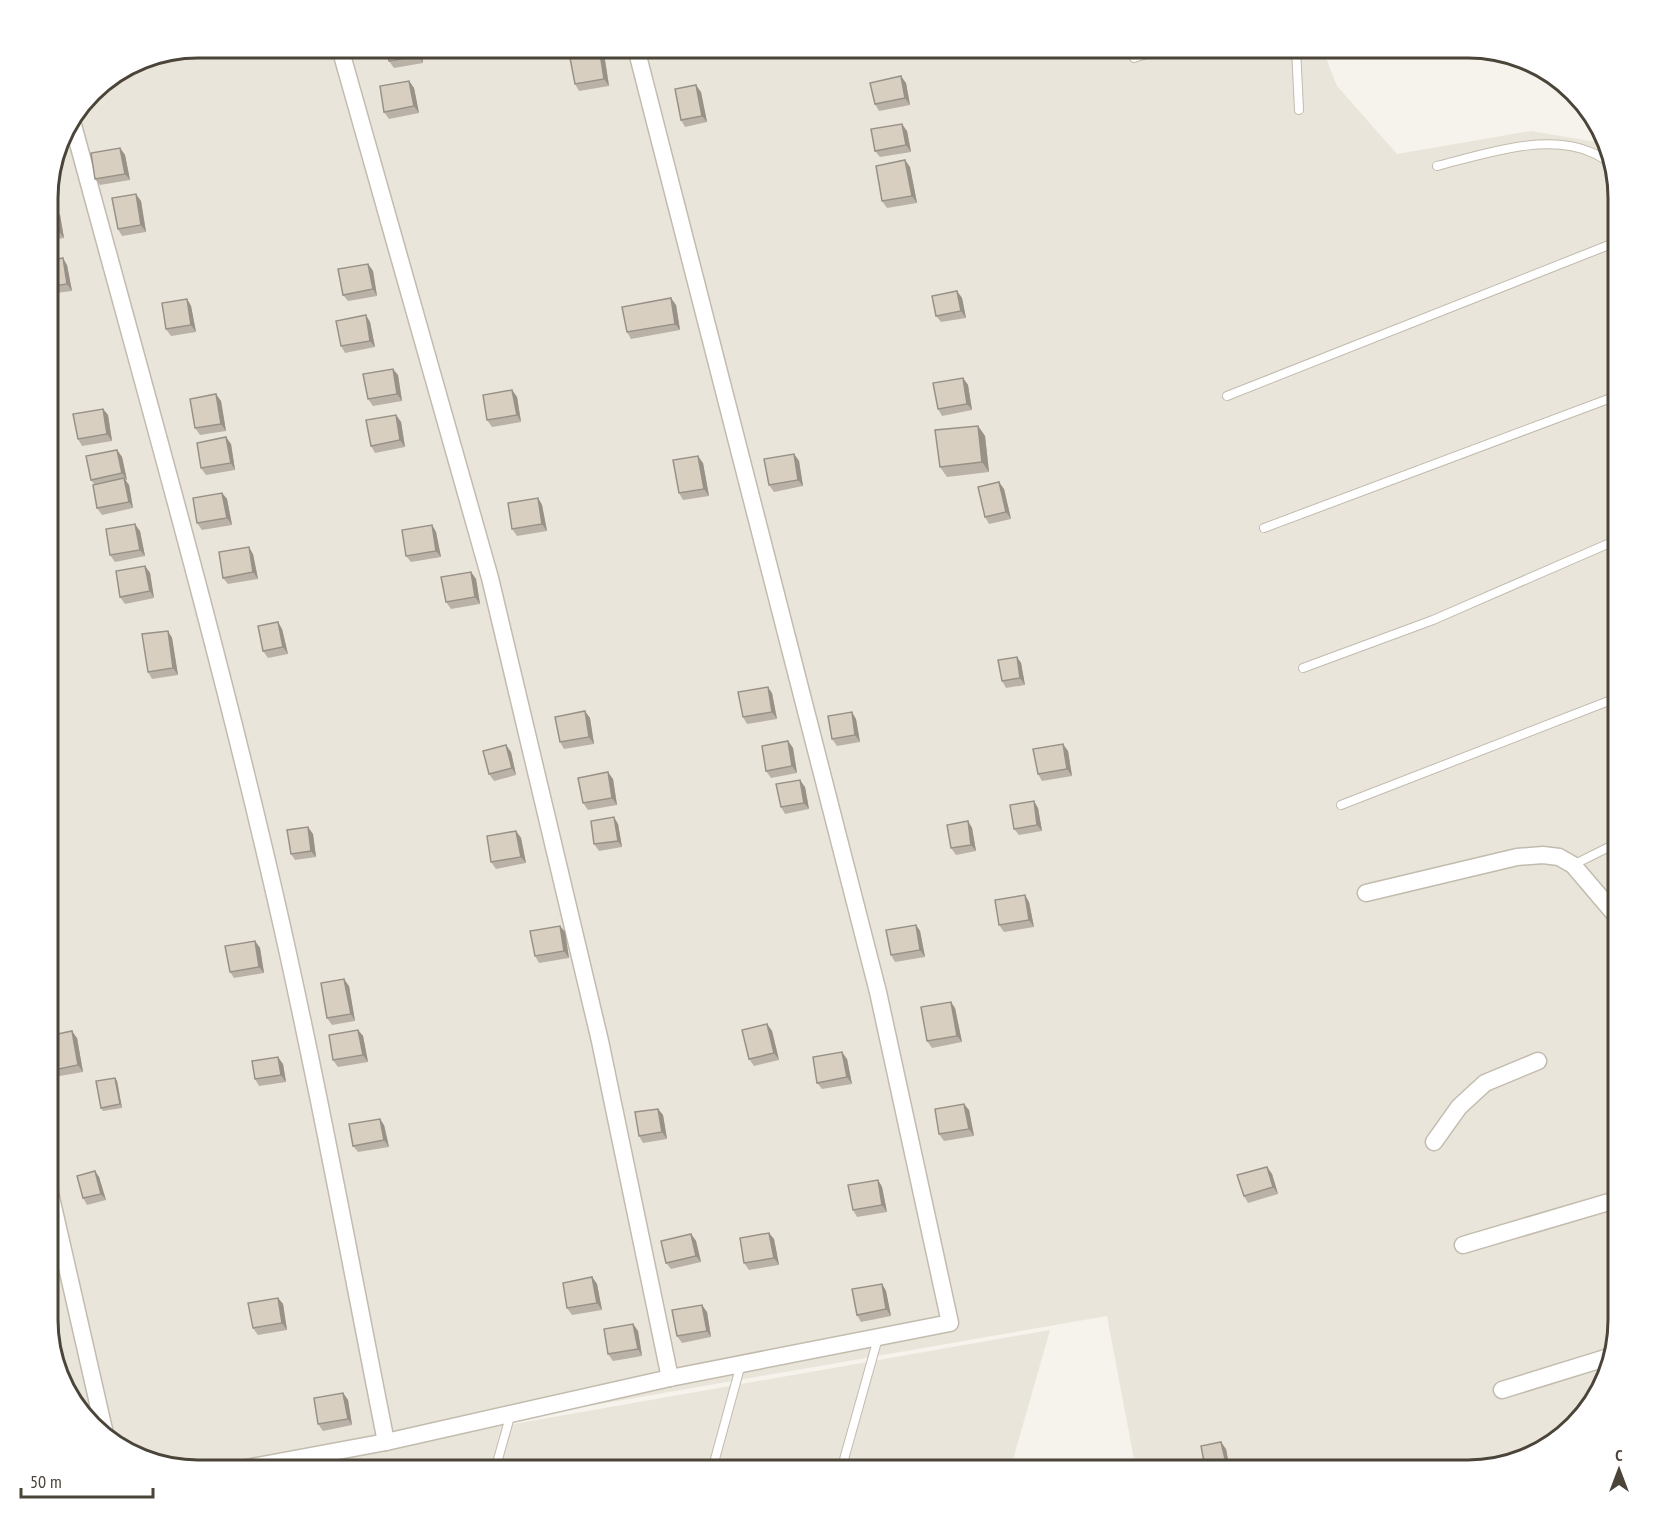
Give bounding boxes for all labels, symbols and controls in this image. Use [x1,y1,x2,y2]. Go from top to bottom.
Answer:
north arrow [1589,1440,1649,1500]
text: С [1615,1445,1623,1465]
scale bar [21,1461,153,1499]
text: 50 m [30,1470,62,1493]

